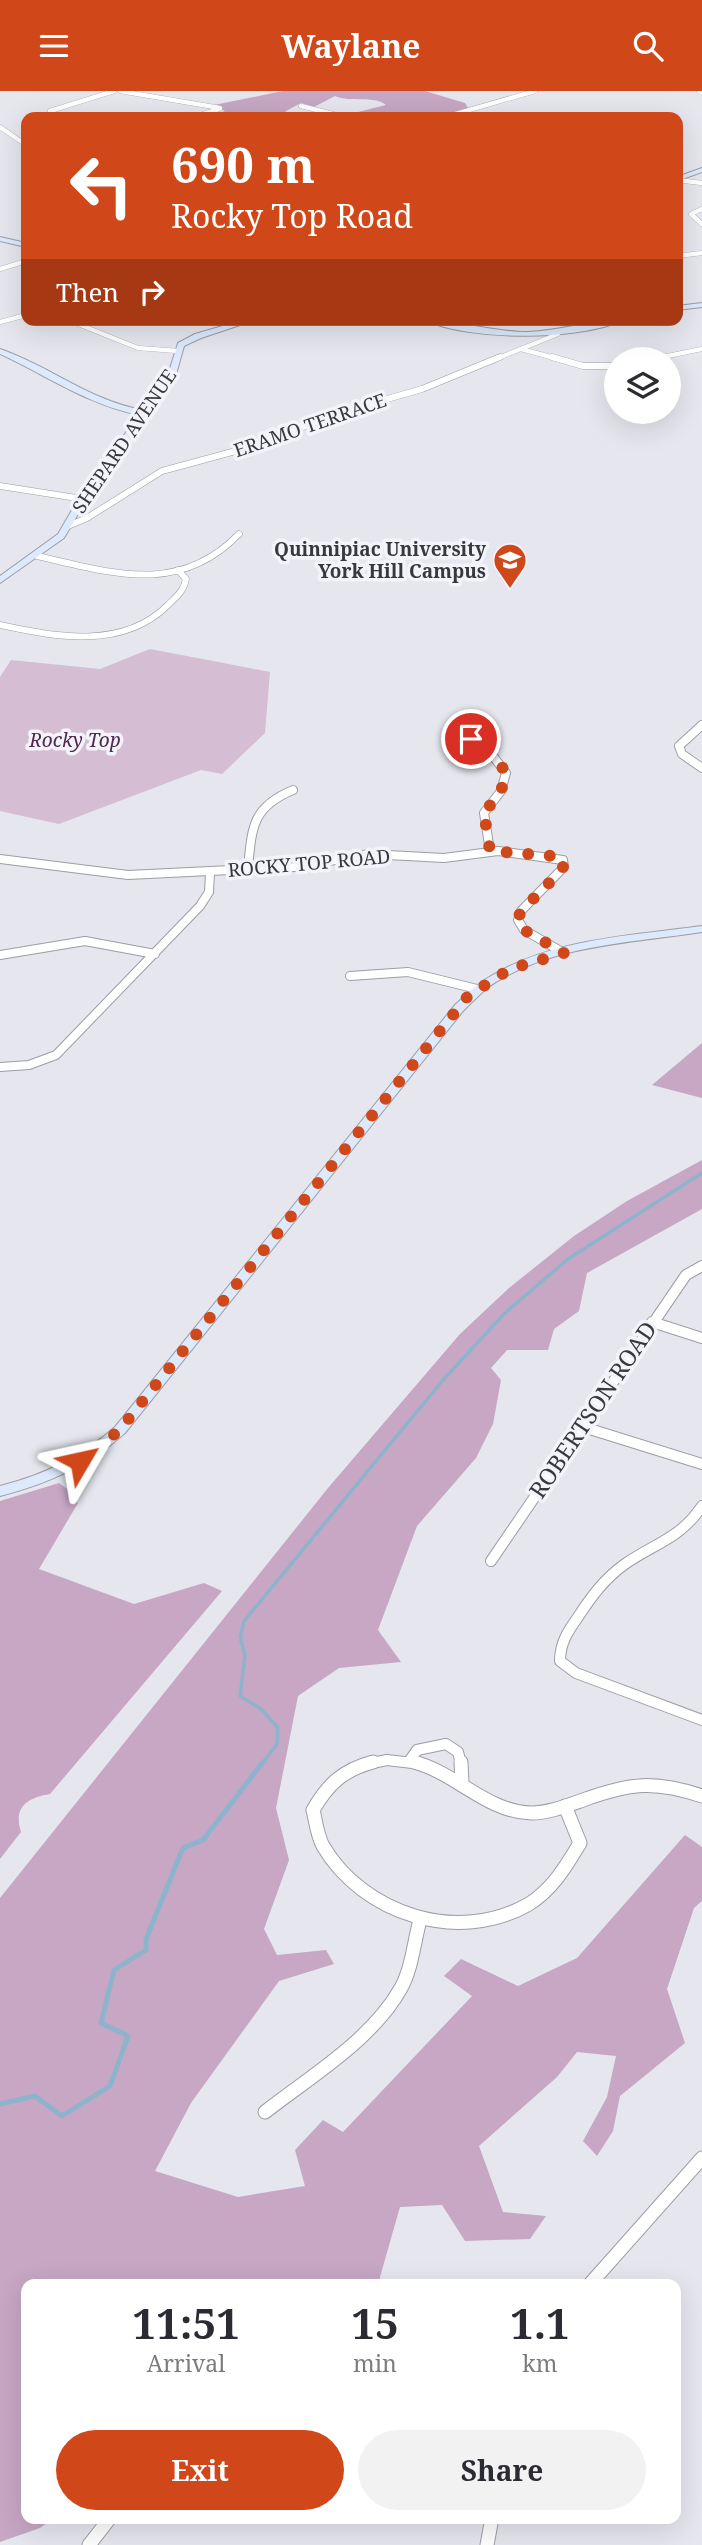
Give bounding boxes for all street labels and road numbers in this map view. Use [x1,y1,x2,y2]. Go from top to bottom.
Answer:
street label: SHEPARD AVENUE [66,364,182,518]
street label: ERAMO TERRACE [230,387,390,463]
street label: ROCKY TOP ROAD [227,843,391,883]
street label: ROBERTSON ROAD [521,1315,663,1504]

